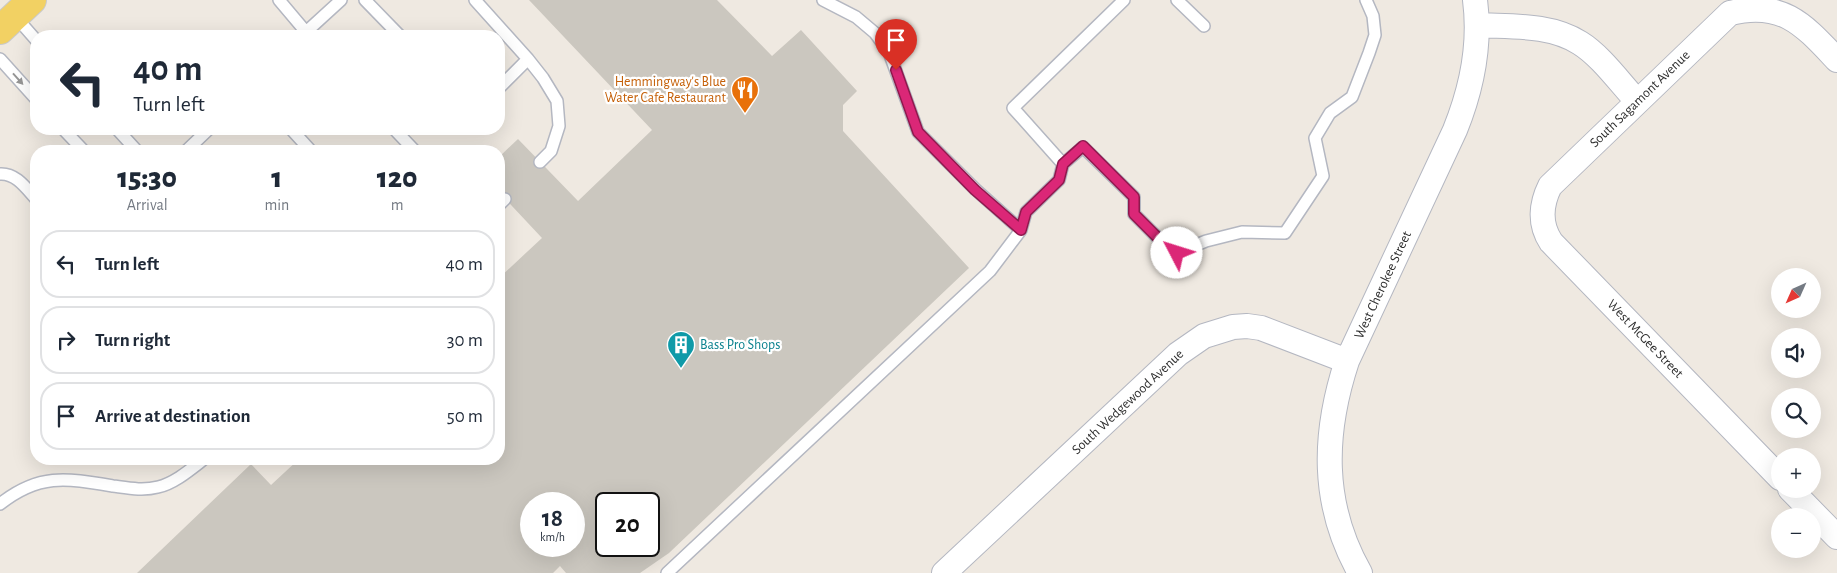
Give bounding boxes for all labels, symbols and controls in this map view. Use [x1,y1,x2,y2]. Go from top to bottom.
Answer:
pin [875,19,917,70]
icon: arrive [882,26,910,54]
street label: South Sagamont Avenue [1587,48,1693,150]
icon: left [50,50,115,115]
text: 40 m [133,52,202,87]
one-way arrow [12,73,24,85]
place label: Hemmingway's Blue Water Cafe Restaurant [605,75,727,105]
restaurant icon: Hemmingway's Blue Water Cafe Restaurant [730,75,760,114]
text: Turn left [133,93,205,115]
text: 15:30 [117,163,177,193]
text: 1 [271,163,282,193]
text: 120 [377,163,418,193]
text: Arrival [127,197,168,213]
text: min [264,197,289,213]
text: m [391,197,404,213]
position arrow [1150,226,1202,278]
street label: West Cherokee Street [1352,229,1414,341]
icon: left [52,250,80,278]
text: Turn left [95,255,159,274]
text: 40 m [445,255,483,274]
north arrow [1771,268,1821,318]
map controls [1771,268,1821,558]
street label: West McGee Street [1604,297,1686,381]
icon: right [52,326,80,354]
button: sound [1771,328,1821,378]
building icon: Bass Pro Shops [666,330,696,369]
text: Turn right [95,331,170,350]
text: 30 m [447,331,483,350]
place label: Bass Pro Shops [700,338,780,352]
street label: South Wedgewood Avenue [1070,347,1186,457]
button: search [1771,388,1821,438]
icon: arrive [52,402,80,430]
text: Arrive at destination [95,407,251,426]
text: 50 m [447,407,483,426]
button: + [1771,448,1821,498]
speed limit sign: 20 [595,492,660,557]
text: 18 [542,506,563,531]
button: − [1771,508,1821,558]
text: km/h [540,531,565,543]

